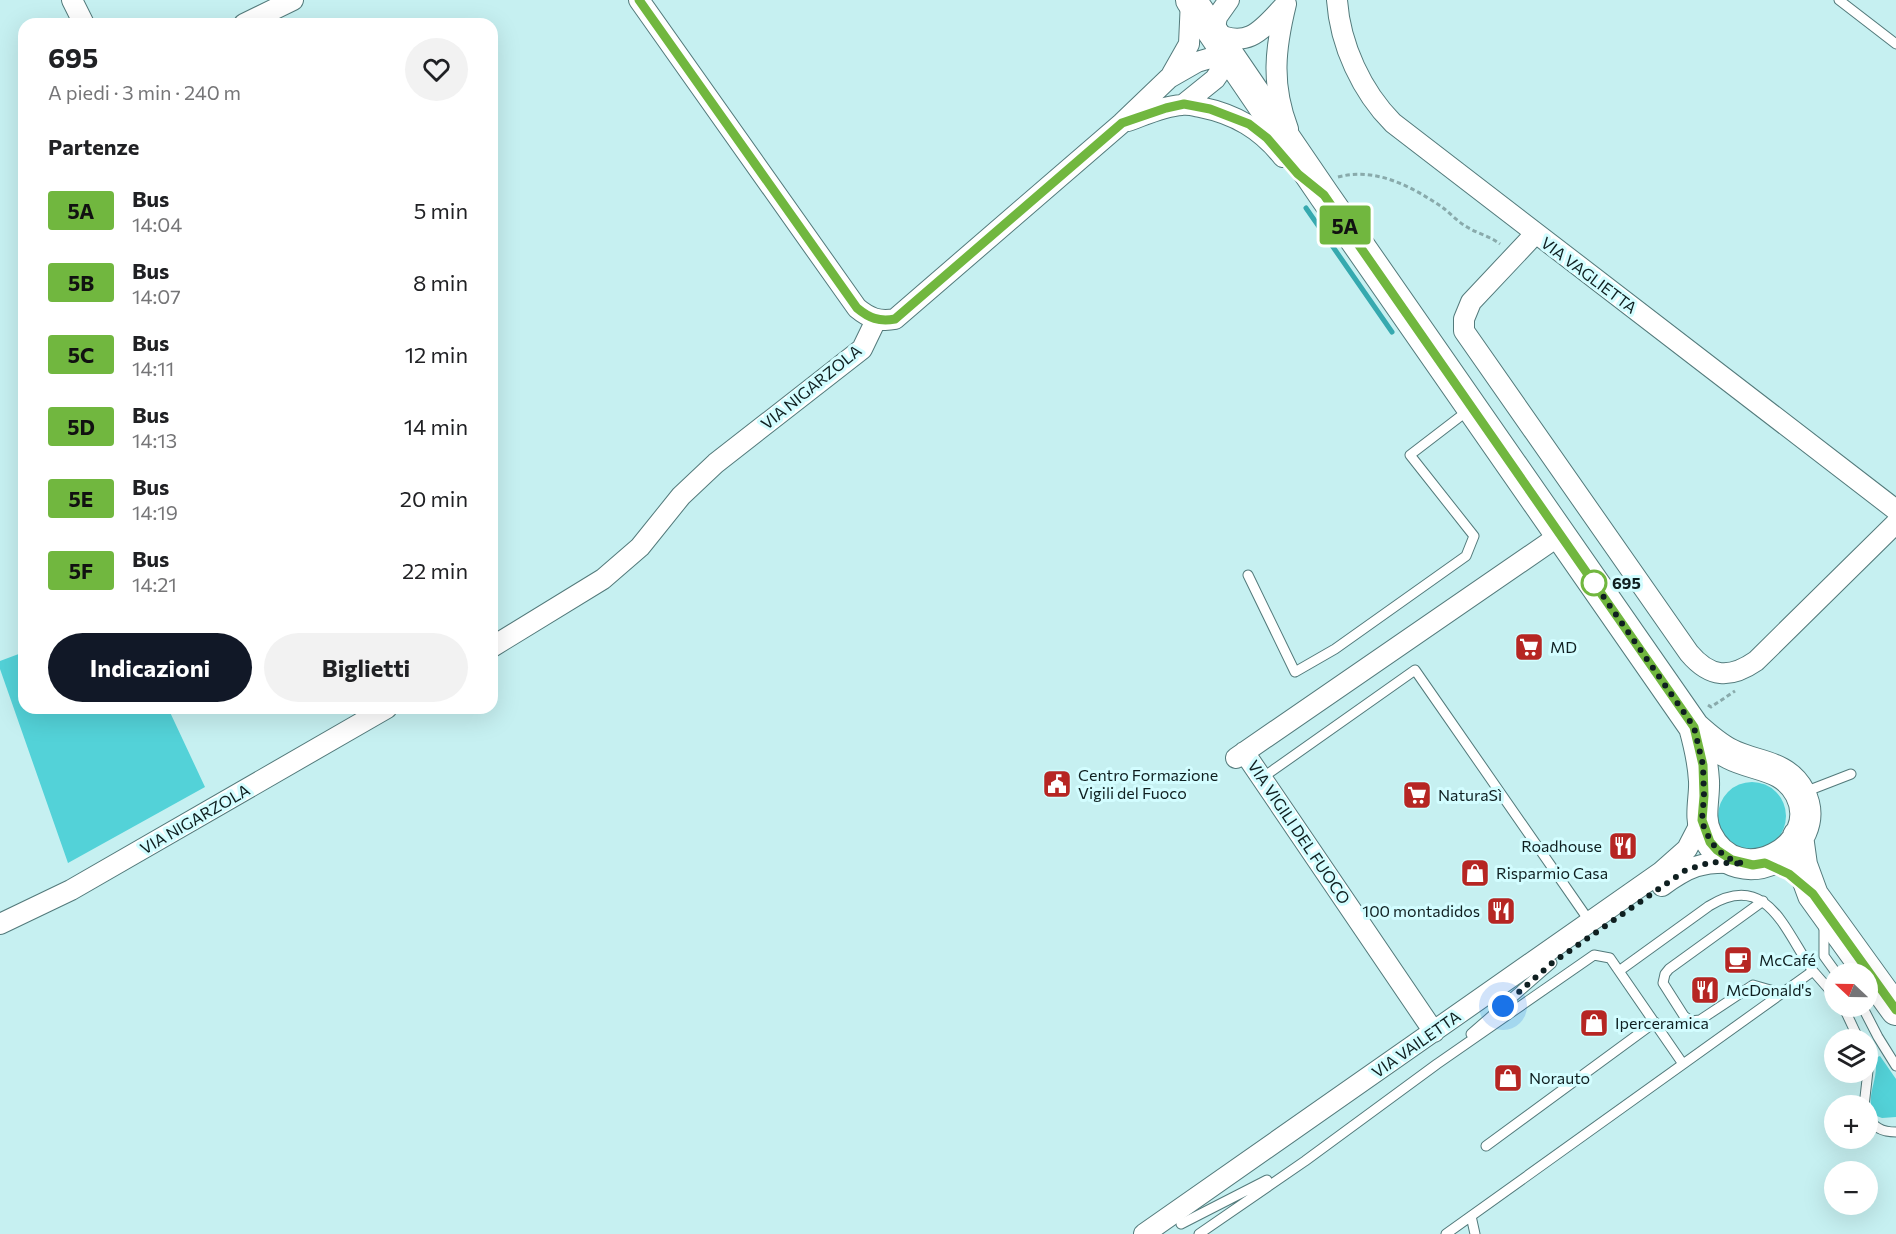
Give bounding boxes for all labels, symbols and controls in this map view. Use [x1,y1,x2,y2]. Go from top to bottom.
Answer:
button: heart [405,38,468,101]
text: 695 [48,40,98,74]
text: A piedi · 3 min · 240 m [48,80,241,104]
text: Partenze [48,133,139,160]
text: Bus [132,185,169,212]
text: 5 min [414,197,468,224]
text: 5A [68,198,94,223]
line badge: 5A [1318,206,1372,244]
text: 14:04 [132,212,182,236]
text: 5A [1332,213,1358,238]
street label: VIA VAGLIETTA [1538,232,1641,317]
text: Bus [132,257,169,284]
text: 8 min [413,269,468,296]
text: 5B [68,270,94,295]
text: 14:07 [132,284,181,308]
text: Bus [132,329,169,356]
street label: VIA NIGARZOLA [757,340,865,433]
text: 12 min [405,341,468,368]
text: 5C [68,342,94,367]
text: 14:11 [132,356,174,380]
text: Bus [132,401,169,428]
text: 14 min [404,413,468,440]
text: 5D [67,414,95,439]
text: 14:13 [132,428,177,452]
text: Bus [132,473,169,500]
text: 20 min [400,485,468,512]
text: 5E [69,486,93,511]
text: 14:19 [132,500,178,524]
text: Bus [132,545,169,572]
text: 22 min [402,557,468,584]
text: 5F [69,558,93,583]
marker: 695 [1581,570,1607,596]
text: 14:21 [132,572,177,596]
place label: 695 [1612,573,1641,592]
supermarket icon: MD [1513,631,1545,663]
button: Indicazioni [48,633,252,702]
button: Biglietti [264,633,468,702]
place label: MD [1550,637,1577,656]
street label: VIA VIGILI DEL FUOCO [1244,756,1355,907]
place label: Centro Formazione Vigili del Fuoco [1078,765,1218,802]
public building icon: Centro Formazione Vigili del Fuoco [1041,768,1073,800]
street label: VIA NIGARZOLA [137,779,253,858]
supermarket icon: NaturaSì [1401,779,1433,811]
place label: NaturaSì [1438,785,1502,804]
restaurant icon: Roadhouse [1607,830,1639,862]
place label: Roadhouse [1521,836,1602,855]
shop icon: Risparmio Casa [1459,857,1491,889]
place label: Risparmio Casa [1496,863,1608,882]
restaurant icon: 100 montadidos [1485,895,1517,927]
place label: 100 montadidos [1362,901,1480,920]
cafe icon: McCafé [1722,944,1754,976]
place label: McCafé [1759,950,1816,969]
north arrow [1824,963,1878,1017]
map controls [1824,963,1878,1215]
restaurant icon: McDonald's [1689,974,1721,1006]
place label: McDonald's [1726,980,1812,999]
your location [1488,991,1518,1021]
street label: VIA VAILETTA [1368,1006,1464,1081]
shop icon: Iperceramica [1578,1007,1610,1039]
place label: Iperceramica [1615,1013,1709,1032]
button: layers [1824,1029,1878,1083]
shop icon: Norauto [1492,1062,1524,1094]
place label: Norauto [1529,1068,1590,1087]
button: + [1824,1095,1878,1149]
button: − [1824,1161,1878,1215]

